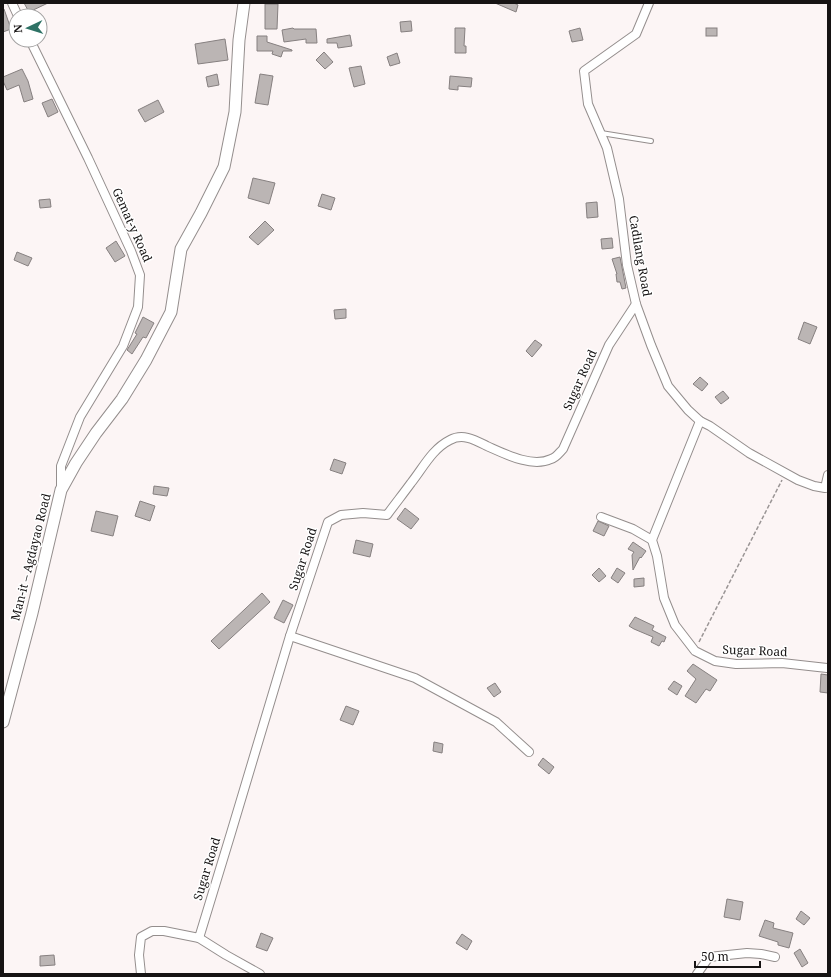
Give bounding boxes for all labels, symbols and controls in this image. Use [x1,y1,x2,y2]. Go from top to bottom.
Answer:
north arrow [8,8,48,48]
text: N [10,24,25,34]
street label: Gemat-y Road [108,185,157,265]
street label: Cadilang Road [625,214,656,298]
street label: Sugar Road [559,346,601,413]
street label: Man-it – Agdayao Road [6,491,55,622]
street label: Sugar Road [284,525,321,592]
street label: Sugar Road [722,641,788,660]
street label: Sugar Road [189,835,224,902]
scale bar [695,943,760,969]
text: 50 m [701,948,729,965]

